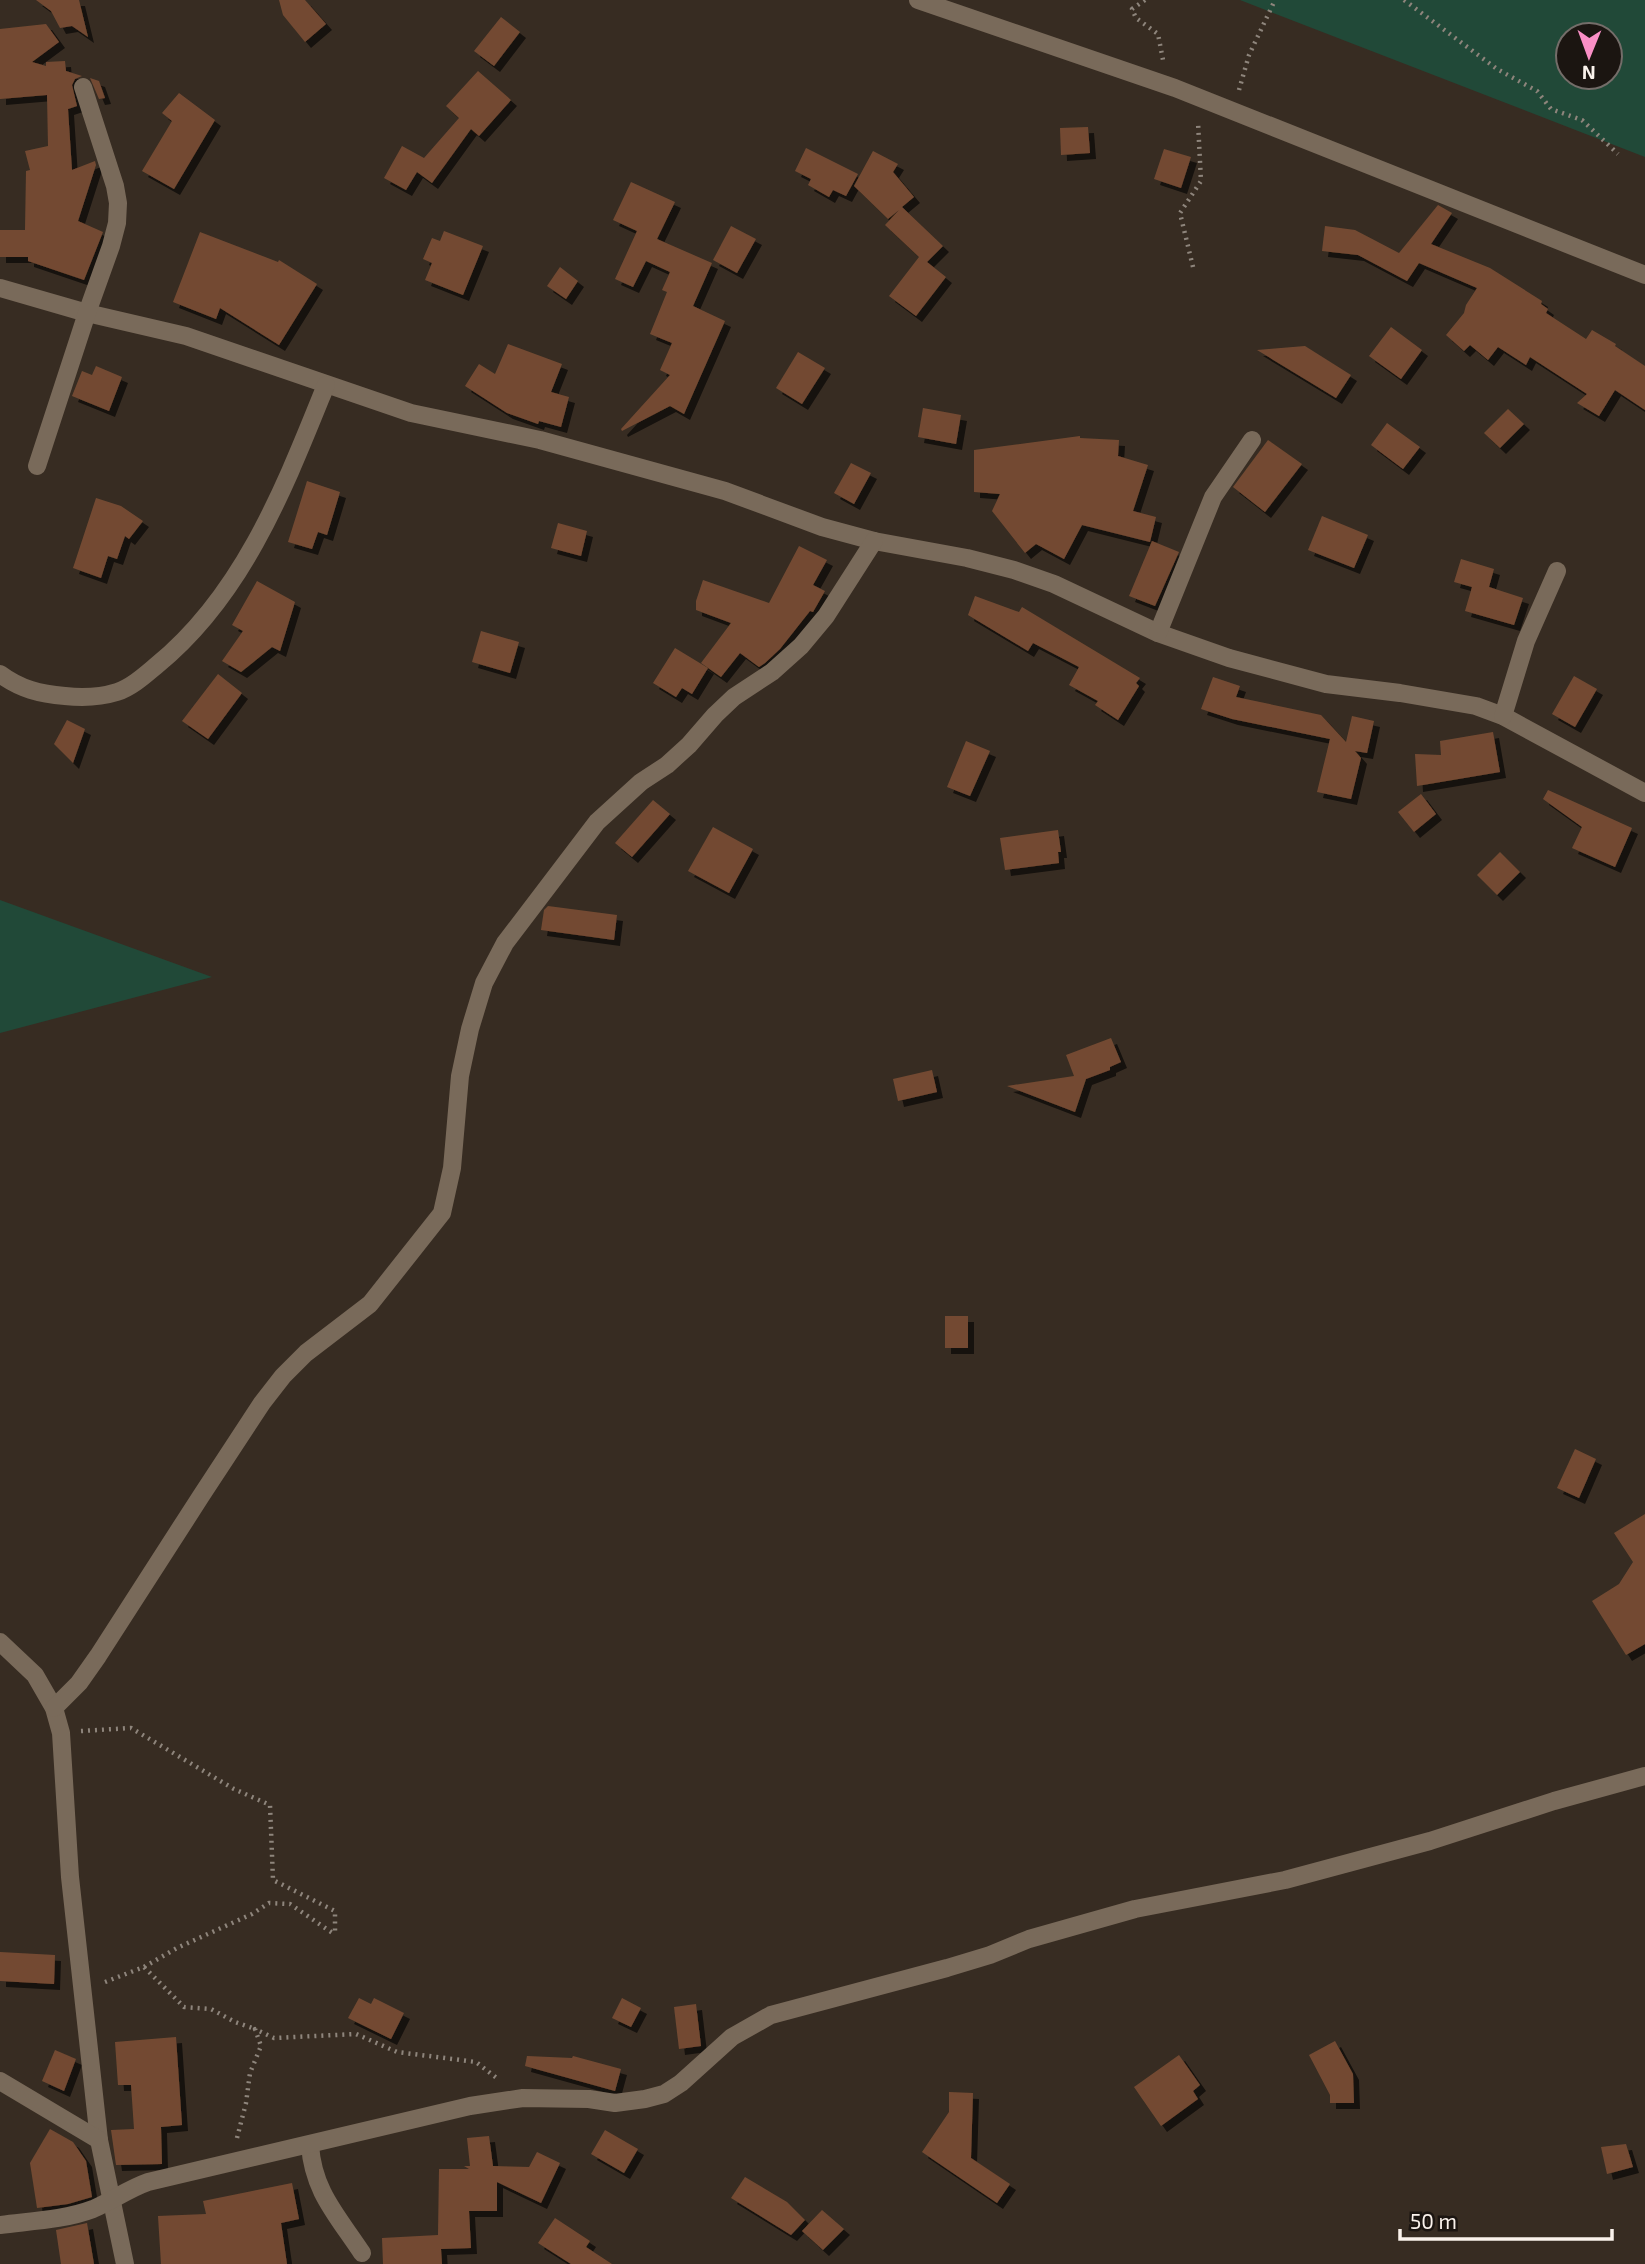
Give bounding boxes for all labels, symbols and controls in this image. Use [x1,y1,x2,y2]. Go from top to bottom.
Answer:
north arrow [1554,21,1624,91]
text: N [1582,62,1596,85]
scale bar [1400,2198,1612,2242]
text: 50 m [1410,2208,1457,2233]

